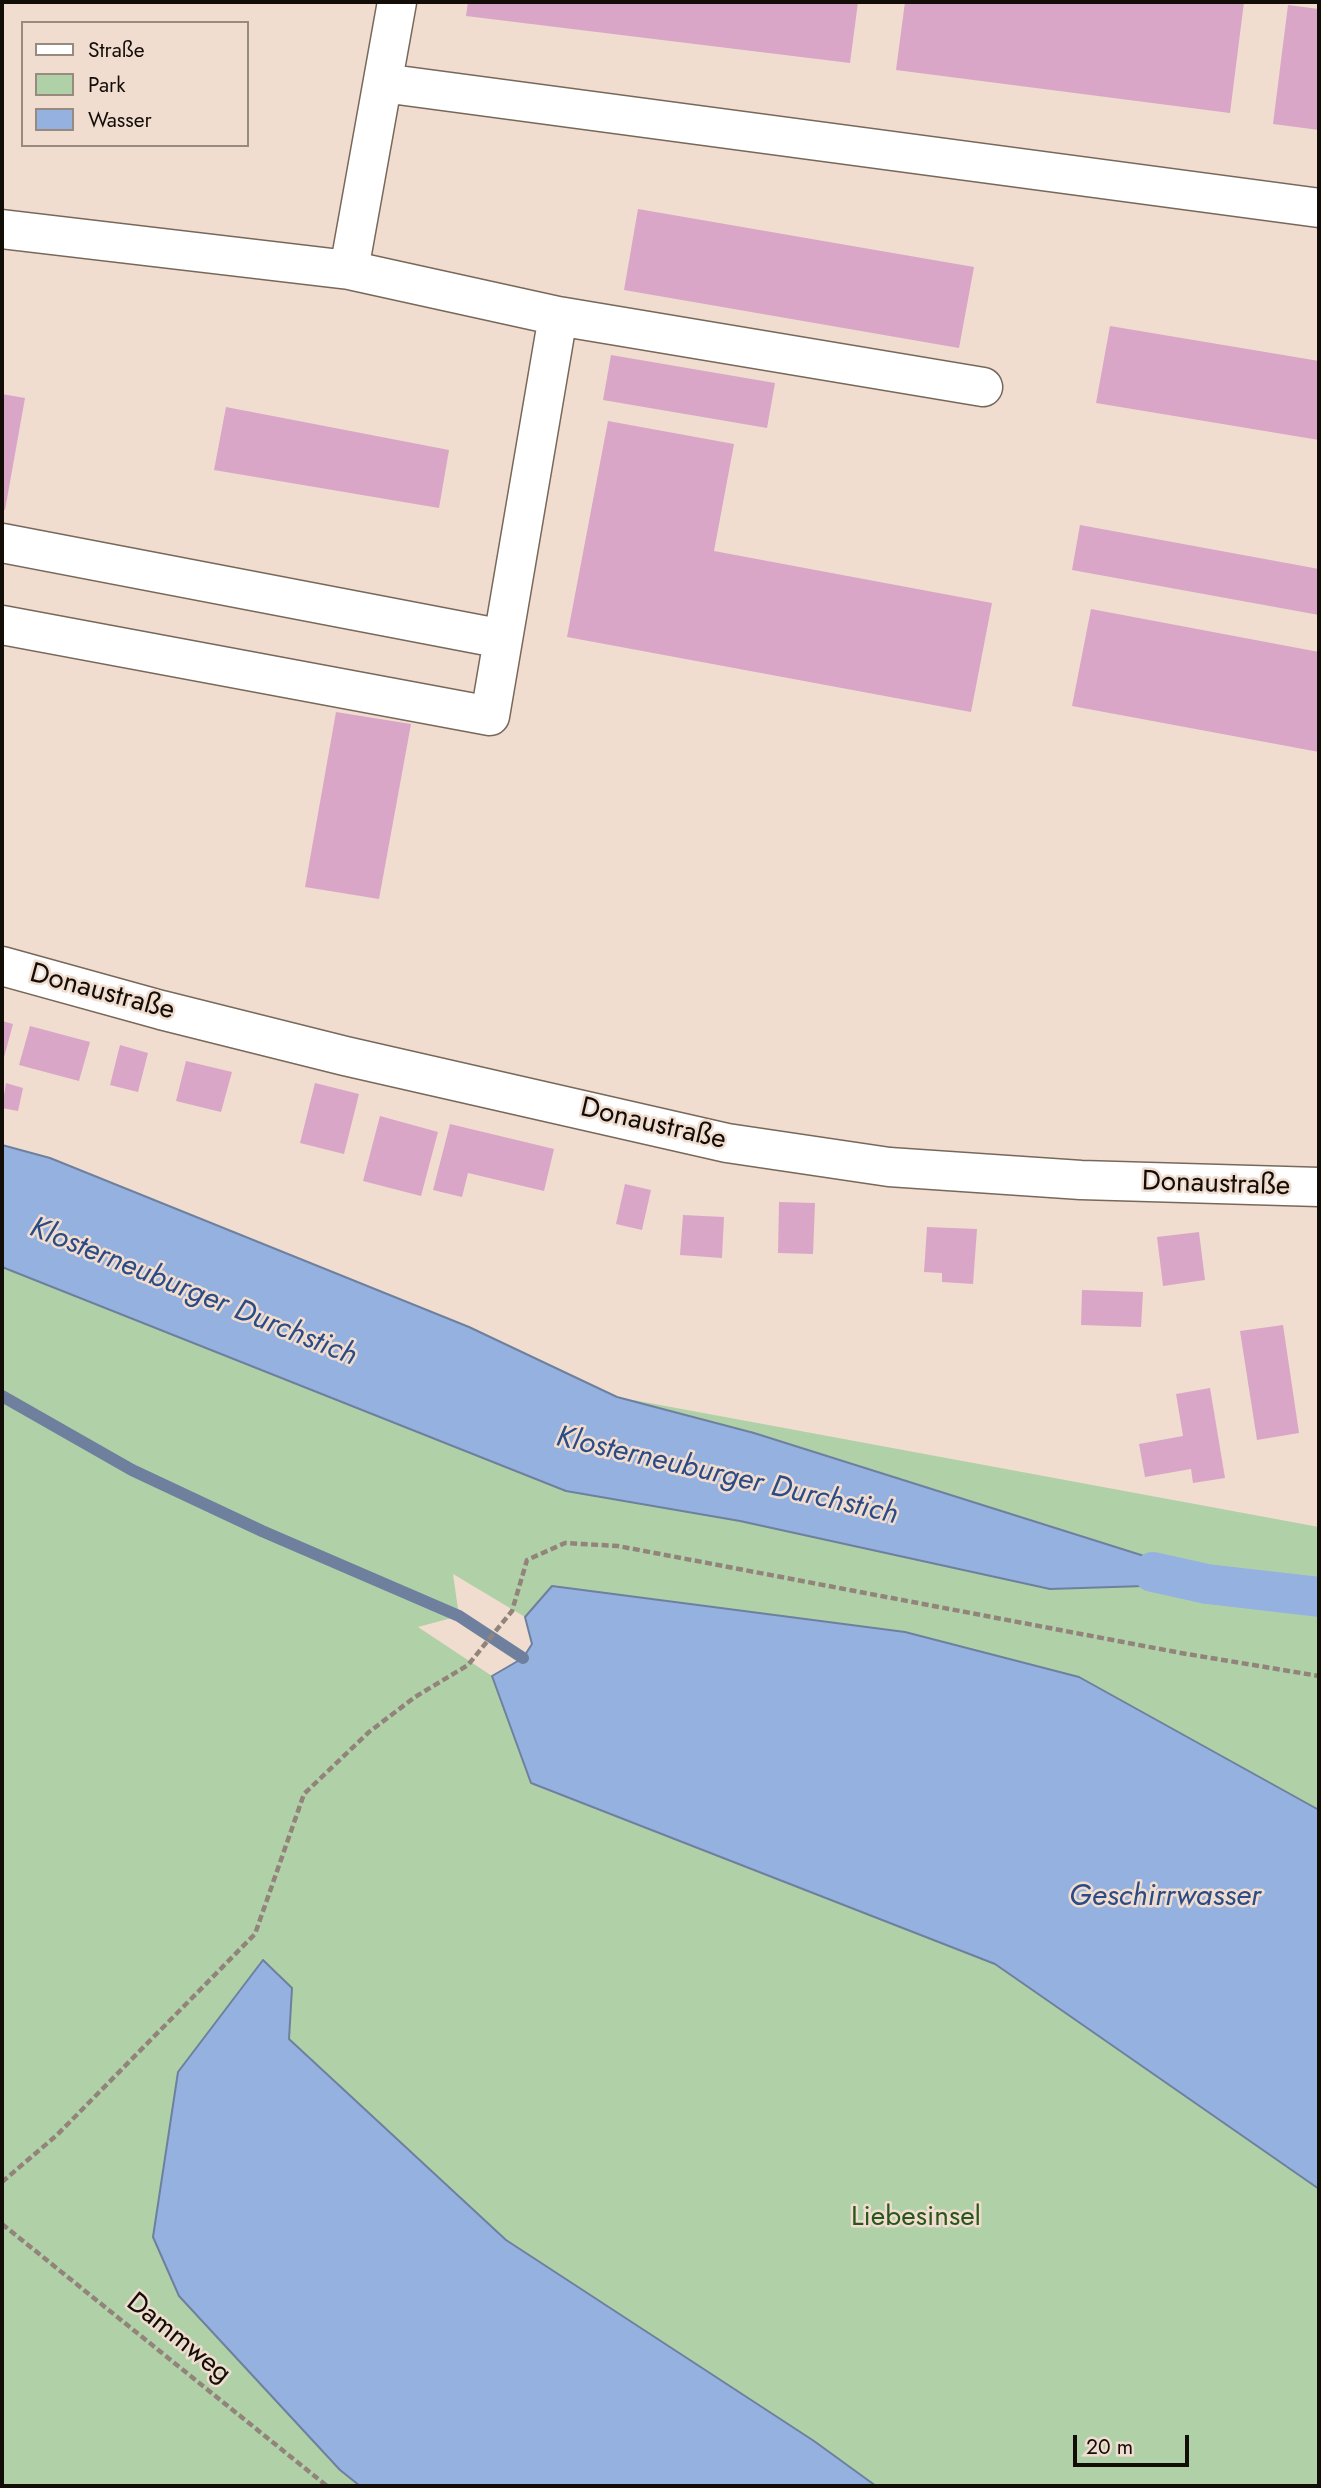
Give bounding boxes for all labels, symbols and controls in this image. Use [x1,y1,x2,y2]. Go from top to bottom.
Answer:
legend [21,21,248,147]
text: Straße [88,35,145,65]
text: Park [88,70,125,100]
text: Wasser [88,105,152,135]
street label: Donaustraße [26,958,178,1028]
street label: Donaustraße [577,1092,729,1158]
street label: Donaustraße [1141,1166,1291,1204]
water label: Klosterneuburger Durchstich [24,1211,362,1375]
water label: Klosterneuburger Durchstich [553,1420,901,1534]
water label: Geschirrwasser [1069,1880,1261,1916]
park label: Liebesinsel [851,2201,981,2235]
street label: Dammweg [119,2287,237,2391]
scale bar [1076,2422,1192,2466]
text: 20 m [1086,2432,1133,2462]

